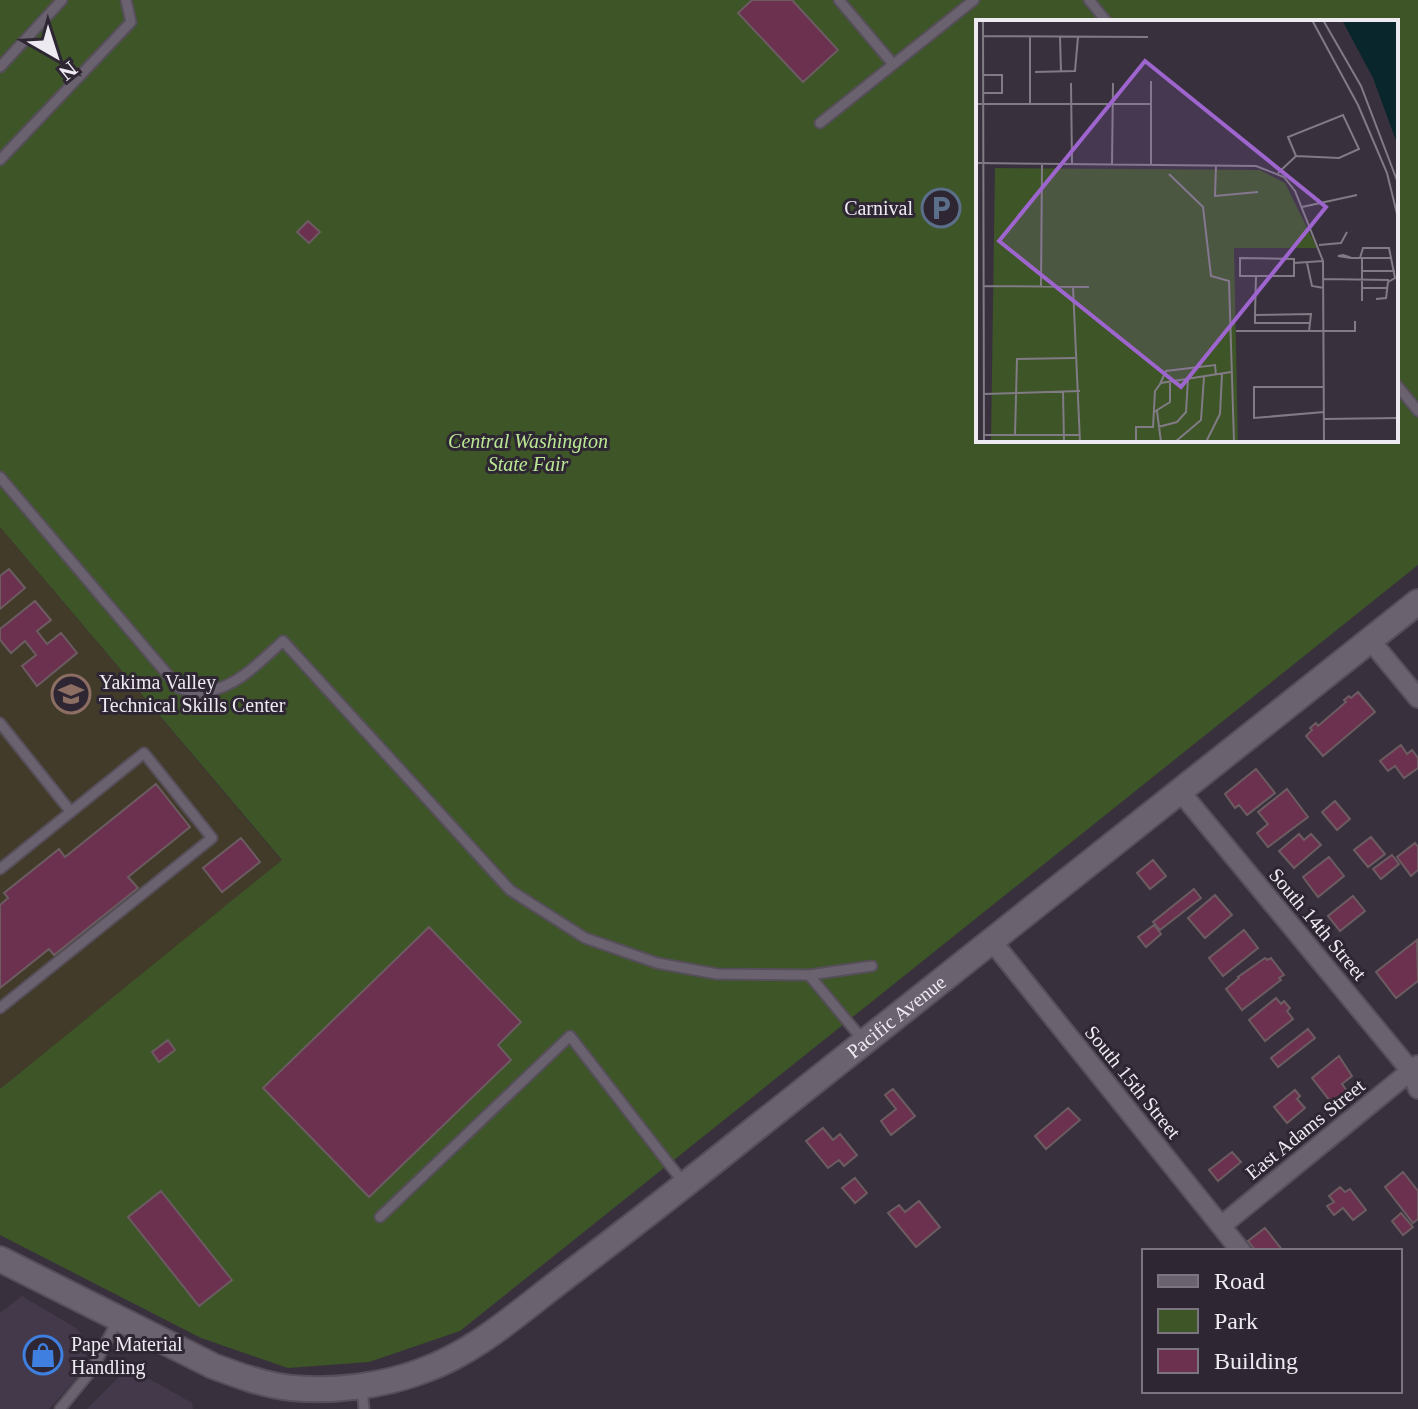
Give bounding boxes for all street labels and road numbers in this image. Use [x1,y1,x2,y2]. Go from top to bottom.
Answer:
street label: South 14th Street [1265,864,1371,985]
street label: Pacific Avenue [842,970,950,1063]
street label: South 15th Street [1081,1021,1186,1143]
street label: East Adams Street [1241,1074,1369,1184]

